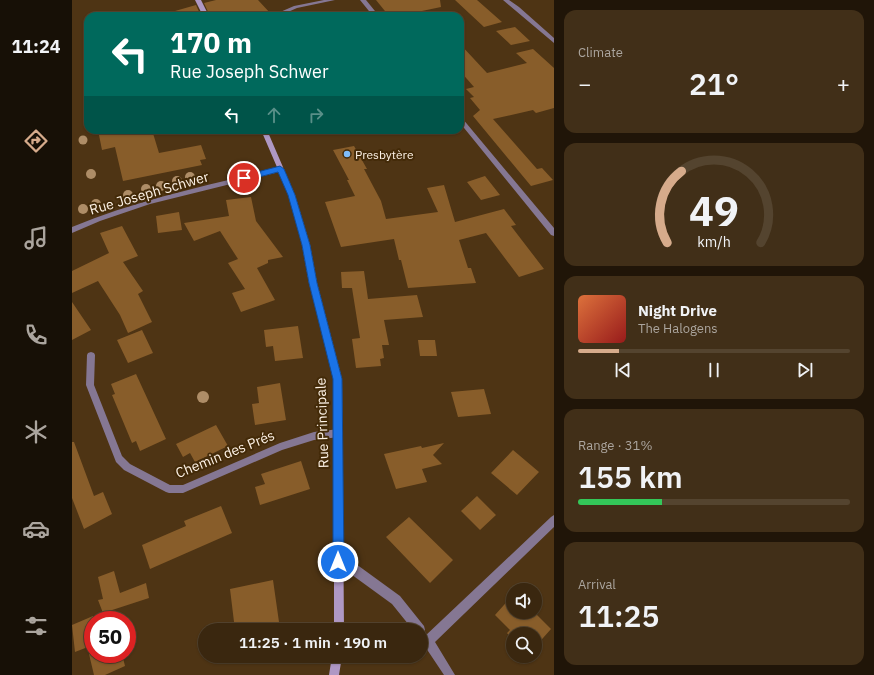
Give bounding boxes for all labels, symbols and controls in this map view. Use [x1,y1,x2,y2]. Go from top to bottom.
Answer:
text: 170 m [170,24,252,61]
icon: left [104,28,156,80]
text: 11:24 [11,35,61,58]
text: Climate [578,44,623,61]
text: Rue Joseph Schwer [170,60,329,83]
text: 21° [689,64,739,103]
text: − [578,69,591,98]
text: + [837,69,850,98]
icon: left [221,104,243,126]
icon: ahead [263,104,285,126]
icon: right [305,104,327,126]
icon: directions [22,127,50,155]
place label: Presbytère [355,147,414,162]
marker: Presbytère [342,149,352,159]
pin [227,161,261,195]
street label: Rue Joseph Schwer [87,167,211,219]
icon: arrive [233,167,255,189]
text: 49 [689,182,739,236]
icon: music [22,224,50,252]
text: km/h [697,231,731,250]
text: Night Drive [638,301,717,320]
text: The Halogens [638,320,718,337]
icon: phone [22,321,50,349]
icon: previous [612,359,634,381]
icon: pause [703,359,725,381]
icon: next [794,359,816,381]
street label: Rue Principale [311,377,333,469]
icon: climate [22,418,50,446]
street label: Chemin des Prés [173,426,277,482]
text: Range · 31% [578,437,652,454]
text: 155 km [578,457,683,496]
icon: car [22,515,50,543]
position arrow [317,541,359,583]
text: Arrival [578,576,616,593]
map controls [506,583,542,663]
button: sound [506,583,542,619]
text: 11:25 [578,596,660,635]
speed limit sign: 50 [84,611,136,663]
icon: filters [22,612,50,640]
button: search [506,627,542,663]
text: 11:25 · 1 min · 190 m [239,633,387,652]

